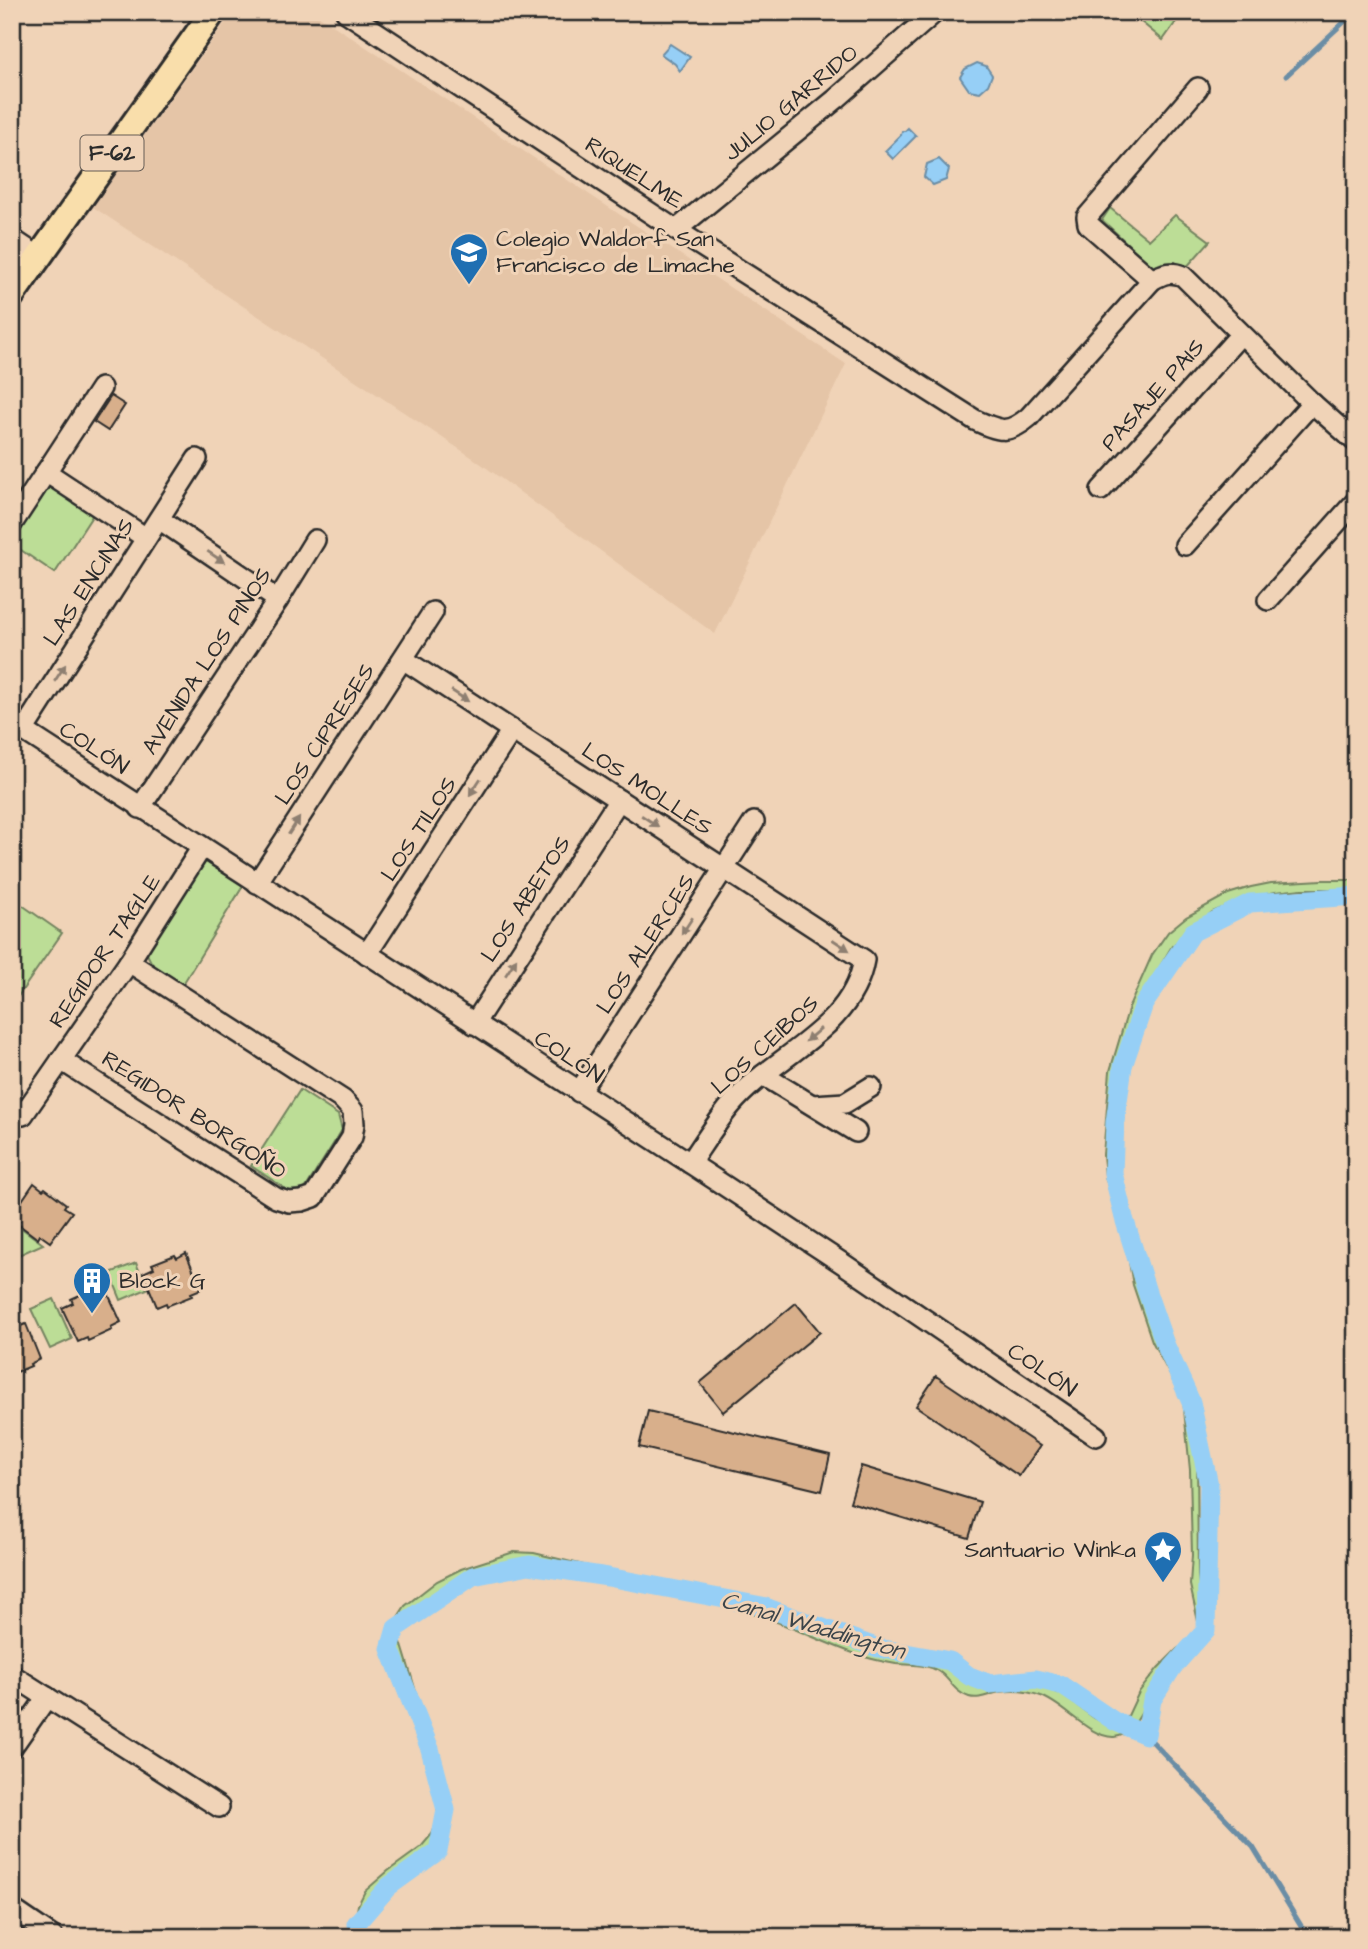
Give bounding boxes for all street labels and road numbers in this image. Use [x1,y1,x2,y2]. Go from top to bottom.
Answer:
street label: JULIO GARRIDO [717,37,865,169]
street label: RIQUELME [579,129,690,217]
road number: F-62 [80,136,144,170]
street label: PASAJE PAIS [1094,332,1212,458]
street label: LAS ENCINAS [36,512,142,652]
street label: AVENIDA LOS PINOS [134,561,280,761]
street label: LOS CIPRESES [267,657,383,811]
street label: COLÓN [53,713,135,783]
street label: LOS MOLLES [575,735,719,843]
street label: LOS TILOS [373,770,465,888]
street label: LOS ABETOS [473,829,579,968]
street label: REGIDOR TAGLE [41,867,169,1035]
street label: LOS ALERCES [589,868,703,1020]
street label: LOS CEIBOS [704,988,826,1102]
street label: COLÓN [528,1022,610,1092]
street label: REGIDOR BORGOÑO [95,1043,293,1187]
street label: COLÓN [1001,1335,1083,1405]

